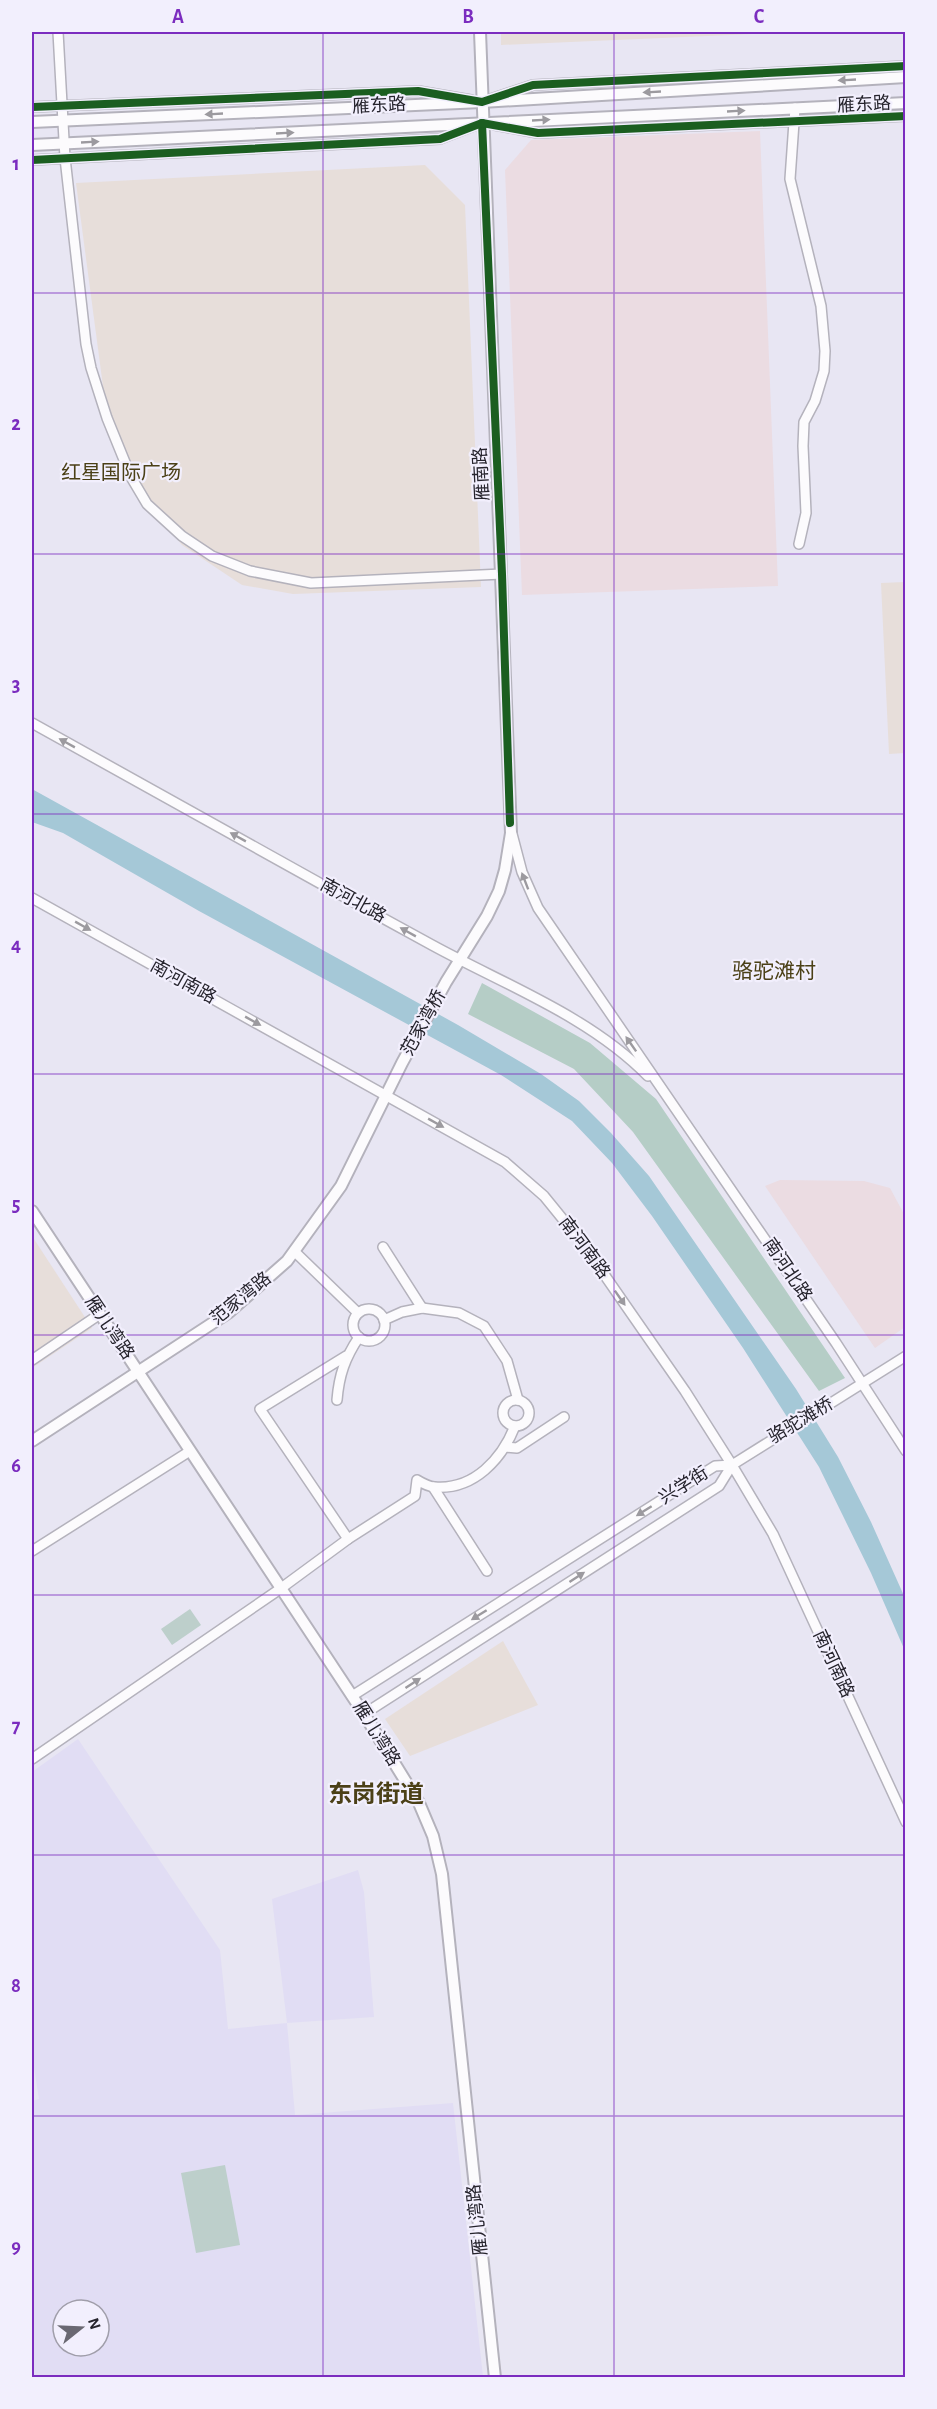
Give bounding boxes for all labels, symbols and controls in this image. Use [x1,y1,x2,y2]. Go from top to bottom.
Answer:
text: A [172,7,184,27]
text: B [462,7,474,27]
text: C [754,7,765,27]
one-way arrow [838,75,857,85]
one-way arrow [643,87,662,96]
street label: 雁东路 [836,93,891,115]
street label: 雁东路 [351,94,406,116]
one-way arrow [726,106,745,115]
one-way arrow [204,109,223,118]
one-way arrow [531,116,550,125]
one-way arrow [275,128,294,137]
one-way arrow [80,138,99,147]
text: 1 [12,154,20,174]
text: 2 [11,414,21,434]
street label: 雁南路 [470,447,492,502]
district label: 红星国际广场 [61,462,181,483]
text: 3 [12,675,20,695]
one-way arrow [58,738,75,748]
one-way arrow [229,832,246,842]
one-way arrow [520,872,529,890]
street label: 南河北路 [317,874,390,926]
one-way arrow [74,921,91,931]
one-way arrow [400,927,417,937]
text: 4 [11,935,21,955]
street label: 南河南路 [147,955,220,1007]
district label: 骆驼滩村 [732,960,816,982]
street label: 范家湾桥 [397,986,449,1059]
one-way arrow [245,1016,262,1026]
one-way arrow [625,1037,637,1053]
one-way arrow [428,1118,445,1128]
text: 5 [12,1195,20,1215]
street label: 南河南路 [555,1213,614,1282]
street label: 南河北路 [759,1234,816,1305]
street label: 范家湾路 [206,1268,275,1329]
one-way arrow [614,1290,625,1306]
street label: 雁儿湾路 [81,1292,138,1363]
street label: 骆驼滩桥 [764,1393,836,1447]
text: 6 [11,1456,21,1476]
street label: 兴学街 [655,1462,712,1508]
one-way arrow [636,1505,652,1516]
one-way arrow [569,1572,585,1583]
one-way arrow [472,1609,488,1621]
street label: 南河南路 [810,1627,858,1700]
one-way arrow [405,1677,421,1688]
street label: 雁儿湾路 [349,1698,404,1769]
text: 7 [12,1716,21,1736]
district label: 东岗街道 [328,1781,424,1807]
text: 8 [11,1976,21,1996]
street label: 雁儿湾路 [463,2183,491,2257]
text: 9 [11,2237,21,2257]
north arrow [51,2298,111,2358]
text: N [85,2316,104,2331]

